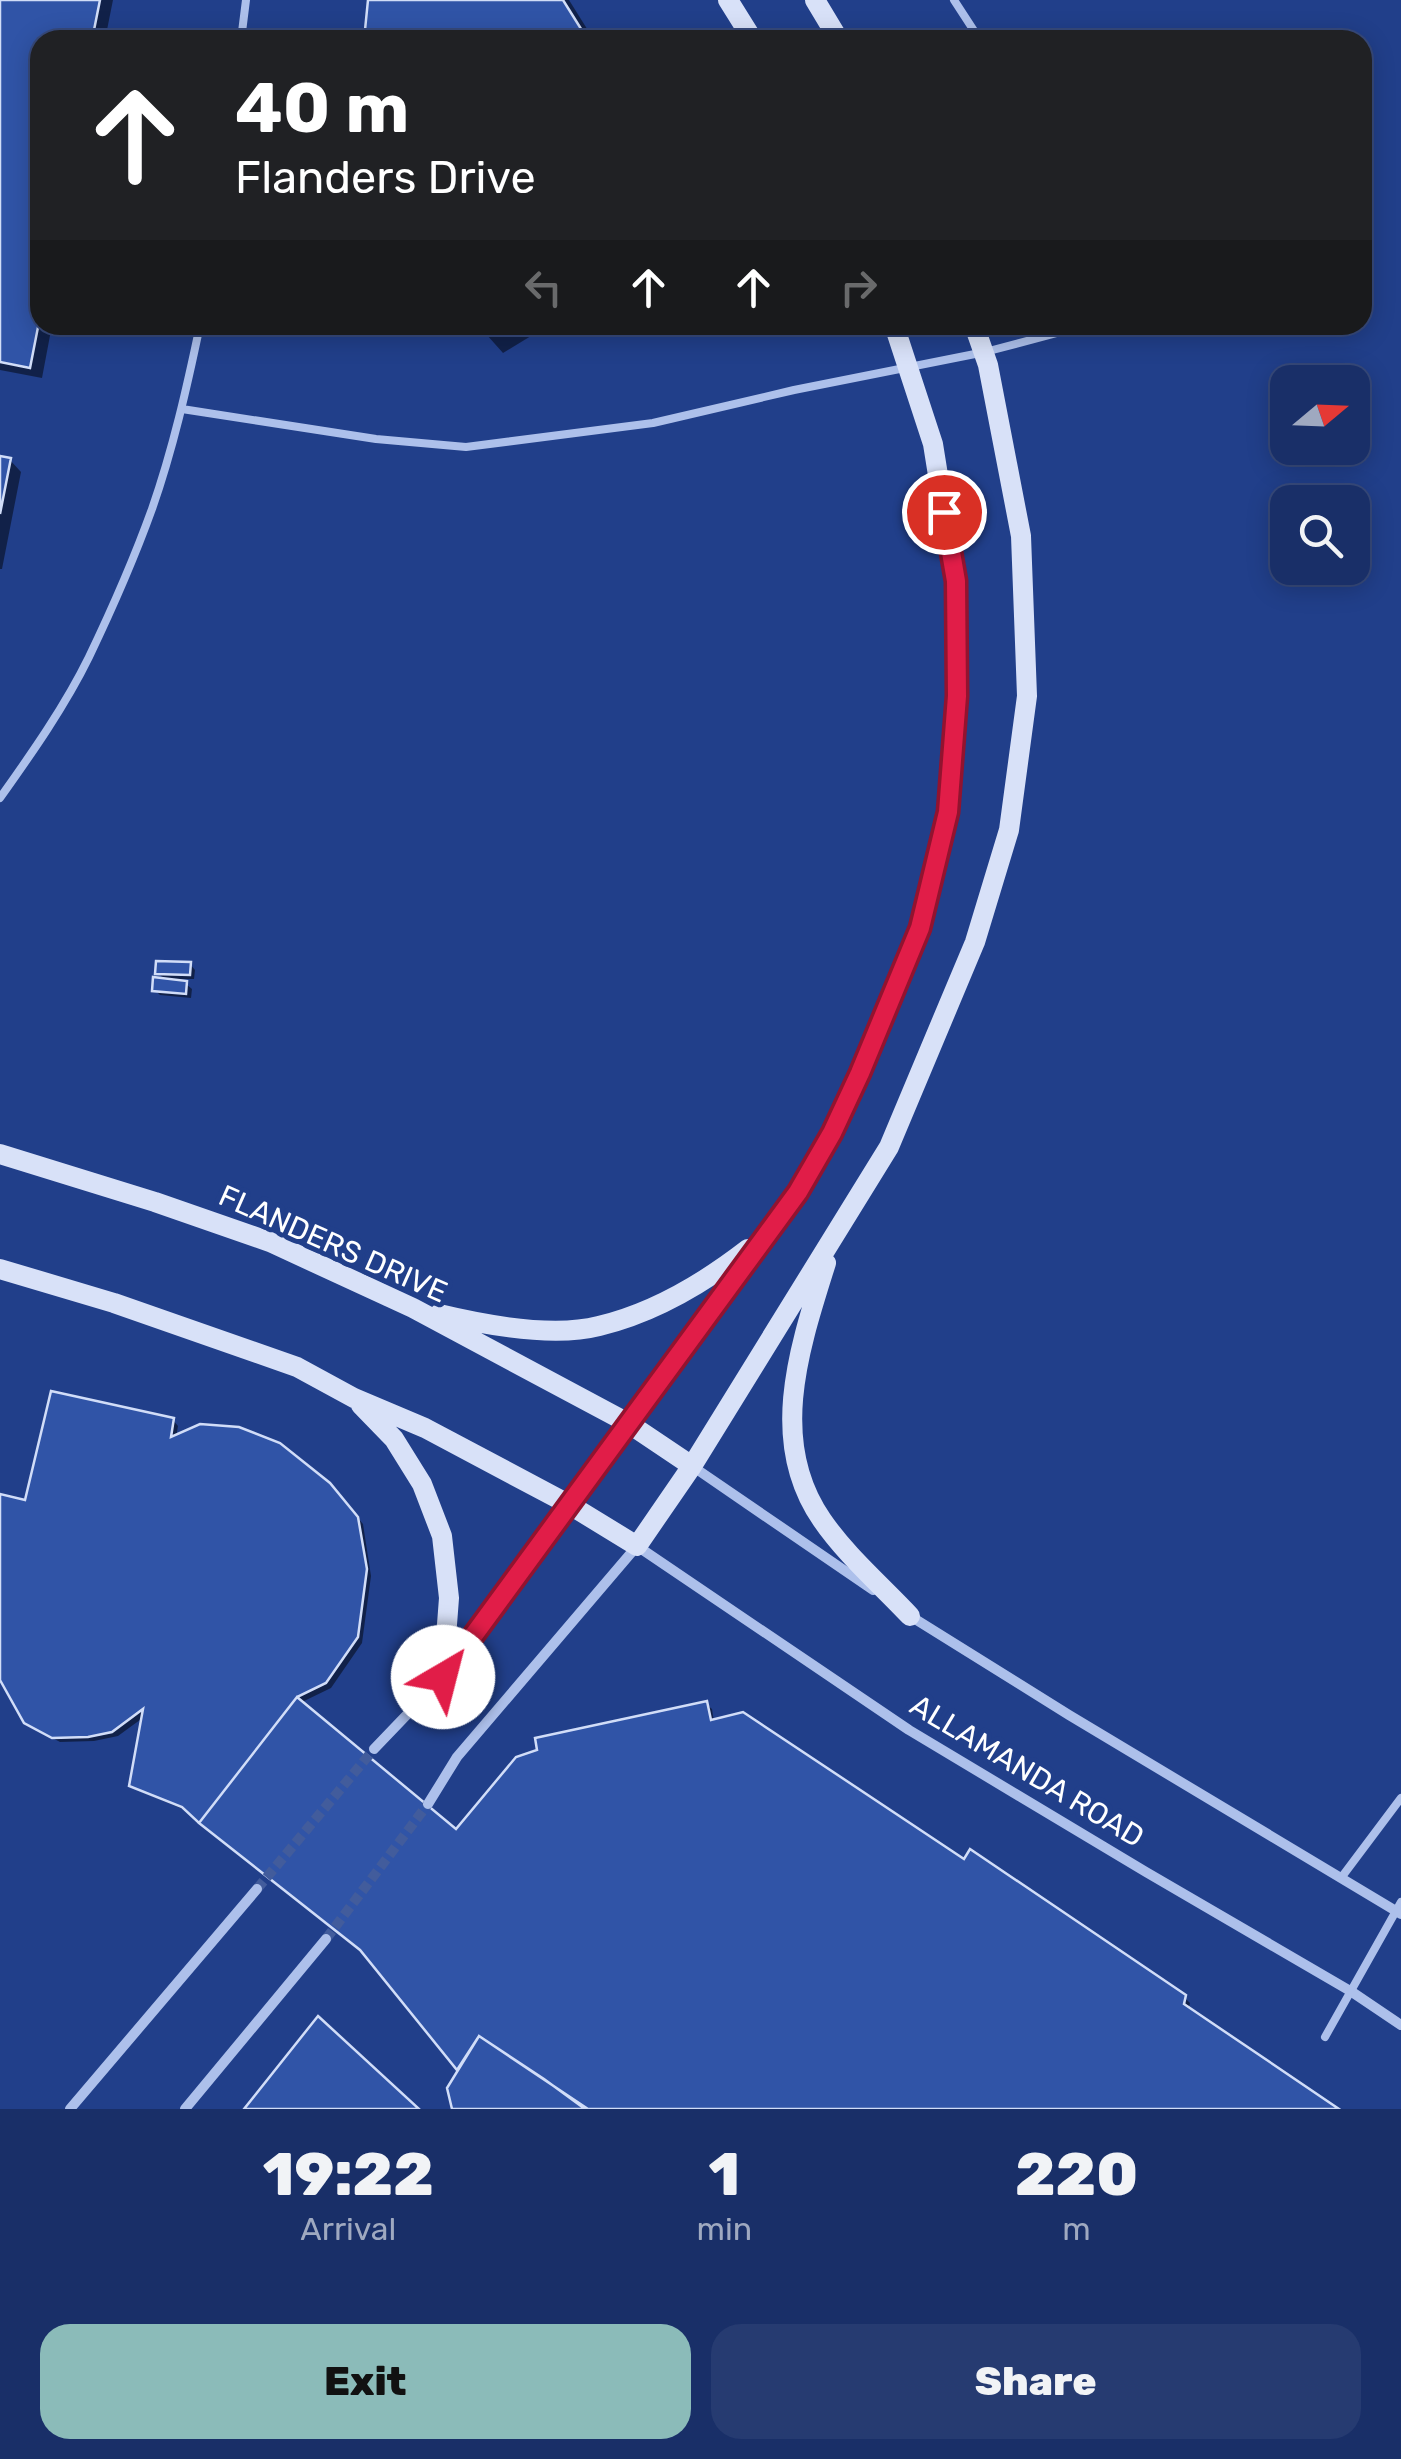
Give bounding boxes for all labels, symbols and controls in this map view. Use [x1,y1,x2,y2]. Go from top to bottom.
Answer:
text: 40 m [235,67,409,150]
icon: ahead [70,70,200,200]
text: Flanders Drive [235,151,536,204]
icon: left [516,260,571,315]
icon: ahead [621,260,676,315]
icon: ahead [726,260,781,315]
icon: right [831,260,886,315]
north arrow [1270,365,1370,465]
map controls [1270,365,1370,585]
pin [902,470,987,555]
icon: arrive [917,485,972,540]
button: search [1270,485,1370,585]
street label: FLANDERS DRIVE [213,1177,453,1311]
position arrow [391,1625,495,1729]
street label: ALLAMANDA ROAD [904,1687,1150,1855]
text: 19:22 [263,2139,434,2210]
text: 1 [709,2139,740,2210]
text: 220 [1015,2139,1138,2210]
text: Arrival [300,2210,396,2248]
text: min [697,2210,752,2248]
text: m [1062,2210,1091,2248]
button: Exit [40,2324,691,2439]
button: Share [711,2324,1361,2439]

